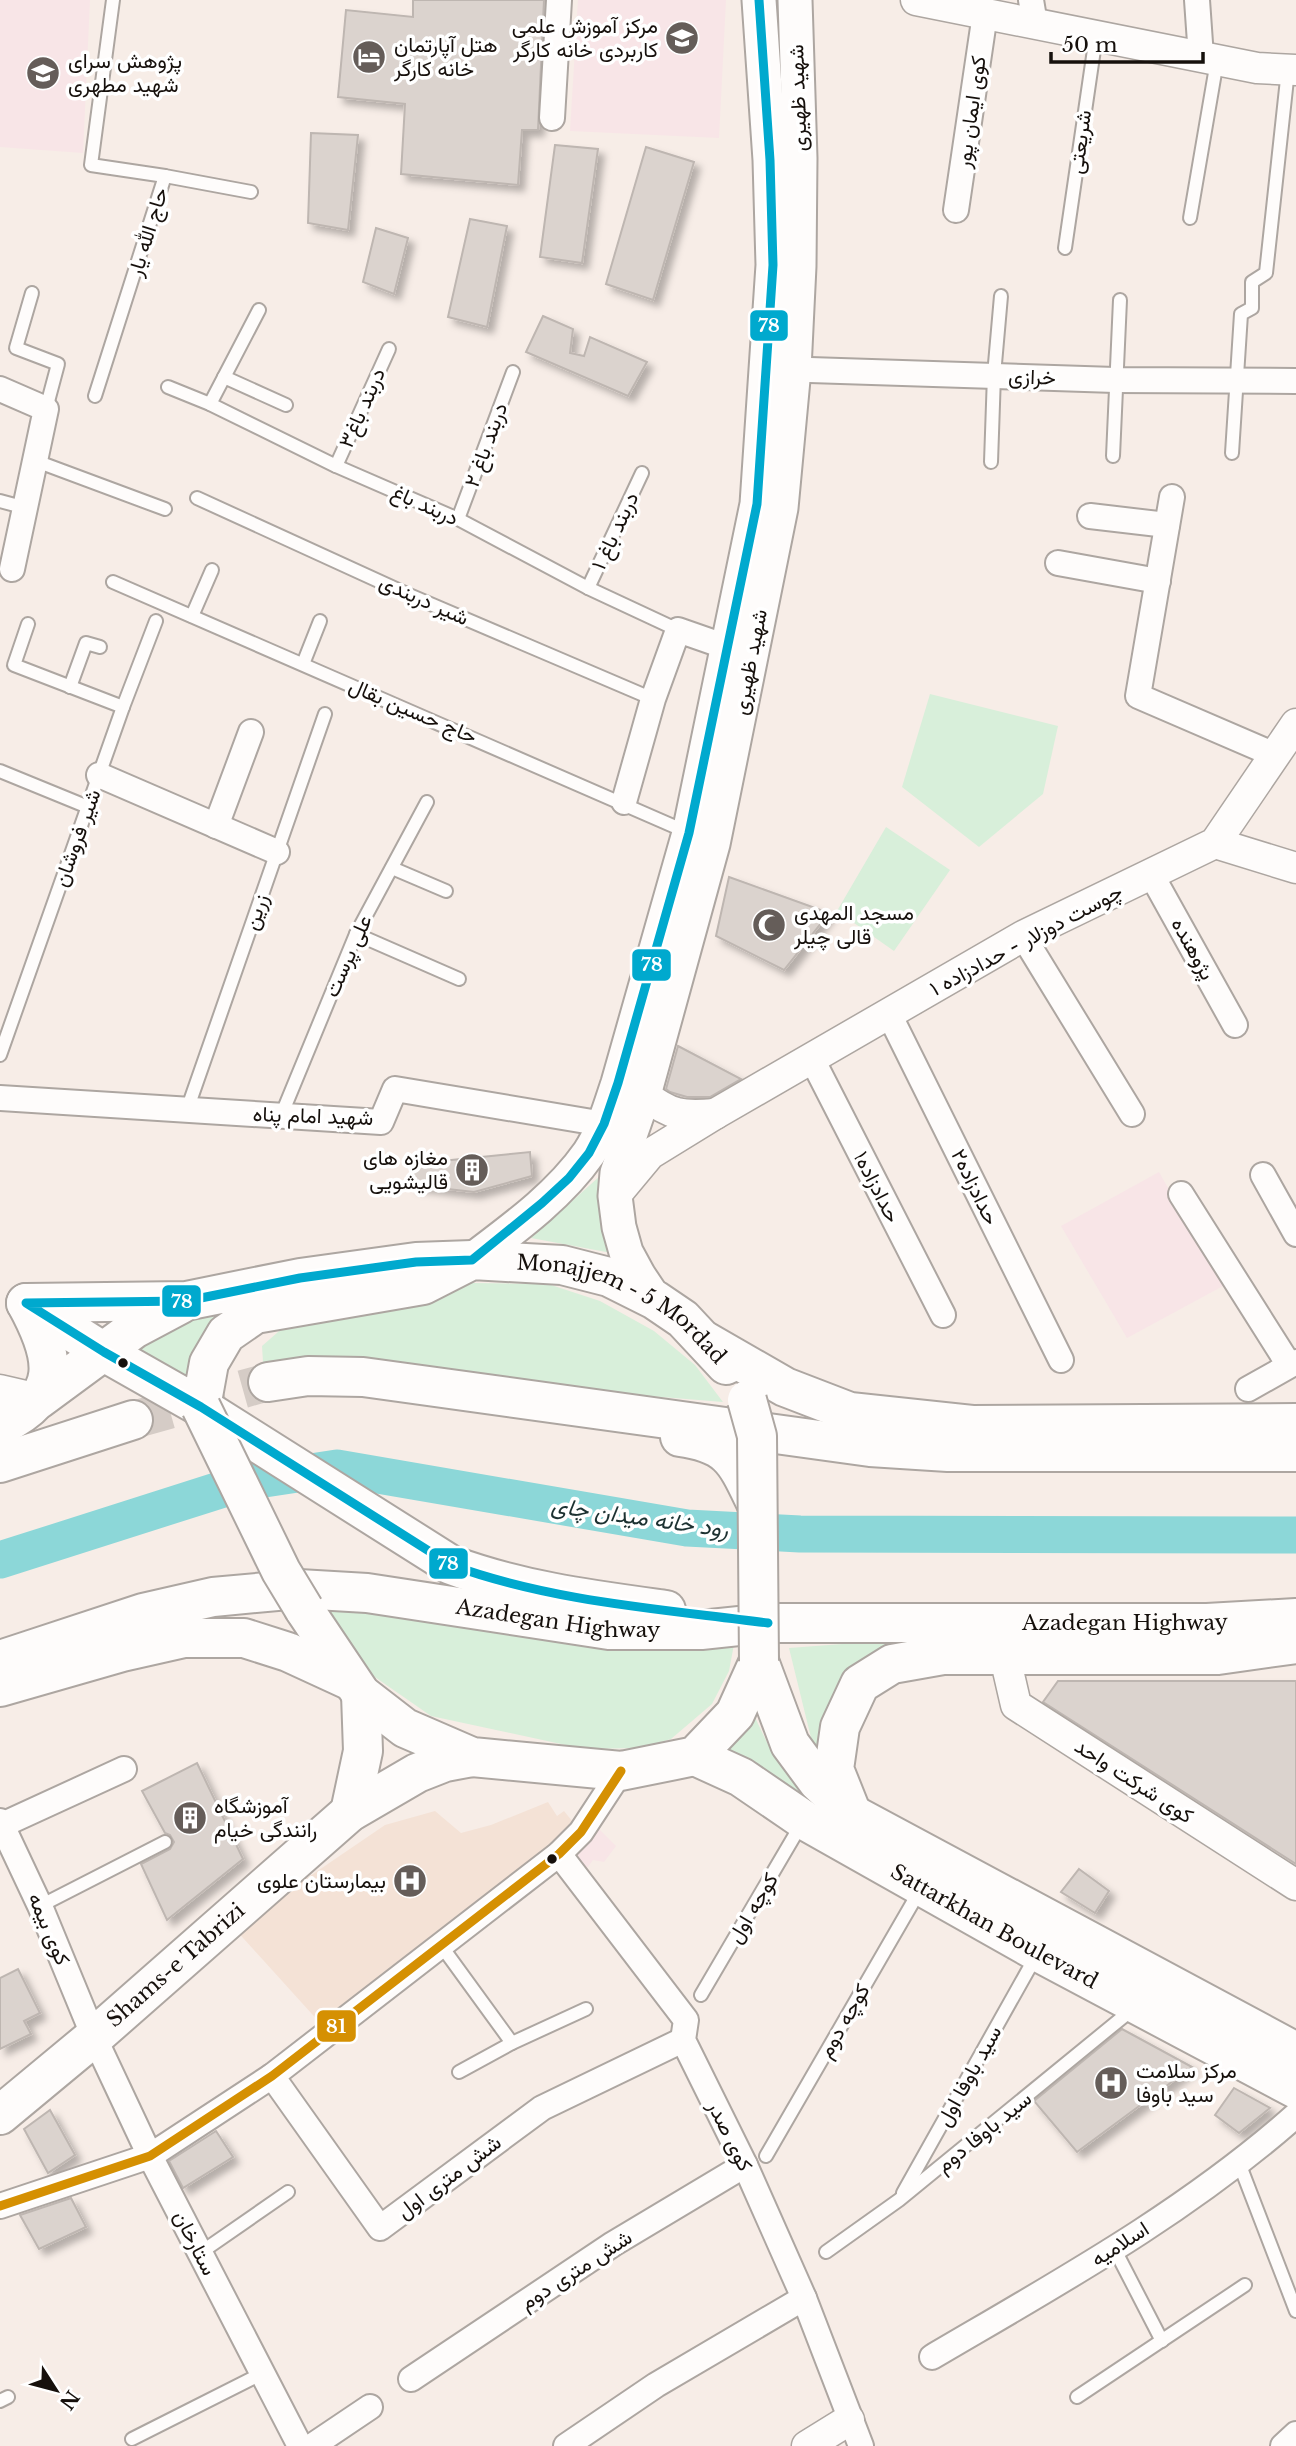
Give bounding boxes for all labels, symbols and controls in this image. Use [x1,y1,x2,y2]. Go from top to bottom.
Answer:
place label: مرکز آموزش علمی کاربردی خانه کارگر [512,13,658,63]
school or university icon: مرکز آموزش علمی کاربردی خانه کارگر [663,19,701,57]
scale bar [1051,21,1203,65]
place label: هتل آپارتمان خانه کارگر [393,32,498,82]
text: 50 m [1062,32,1118,58]
hotel icon: هتل آپارتمان خانه کارگر [350,38,388,76]
street label: شهید ظهیری [783,44,813,152]
place label: پژوهش سرای شهید مطهری [68,48,182,98]
school or university icon: پژوهش سرای شهید مطهری [24,54,62,92]
street label: کوی ایمان پور [950,54,993,171]
street label: شریعتی [1063,108,1097,176]
street label: حاج الله یار [122,185,175,281]
line badge: 78 [749,309,789,342]
text: 78 [758,314,780,337]
street label: خرازی [1008,363,1056,391]
street label: دربند باغ۳ [333,364,392,452]
street label: دربند باغ ۲ [459,399,514,491]
street label: دربند باغ [387,479,463,532]
street label: دربند باغ ۱ [586,488,645,575]
street label: شیر دربندی [375,569,473,631]
street label: شهید ظهیری [727,607,773,717]
street label: حاج حسین بقال [345,672,481,751]
street label: شیر فروشان [47,786,107,890]
street label: چوست دوزلار - حدادزاده ۱ [925,878,1127,1003]
street label: زرین [238,891,274,933]
place label: مسجد المهدی قالی چیلر [793,900,914,951]
mosque icon: مسجد المهدی قالی چیلر [750,906,788,944]
street label: علی پرست [318,911,379,1001]
street label: پژوهنده [1165,913,1221,985]
line badge: 78 [631,948,672,982]
text: 78 [641,953,663,976]
street label: شهید امام پناه [252,1101,374,1132]
place label: مغازه های قالیشویی [363,1145,448,1195]
street label: حدادزاده۲ [945,1145,1005,1229]
street label: حدادزاده۱ [848,1147,906,1227]
building icon: مغازه های قالیشویی [453,1151,491,1189]
street label: Monajjem - 5 Mordad [516,1250,731,1370]
line badge: 78 [161,1284,202,1318]
text: 78 [171,1290,193,1313]
unlabelled marker [116,1356,130,1370]
water label: رود خانه میدان چای [549,1491,731,1545]
line badge: 78 [428,1547,469,1580]
text: 78 [437,1552,459,1575]
street label: Azadegan Highway [453,1594,661,1643]
street label: Azadegan Highway [1021,1609,1229,1636]
street label: کوی شرکت واحد [1070,1733,1198,1829]
place label: آموزشگاه رانندگی خیام [214,1793,317,1844]
building icon: آموزشگاه رانندگی خیام [171,1799,209,1837]
unlabelled marker [545,1852,559,1866]
street label: Sattarkhan Boulevard [886,1859,1102,1994]
hospital icon: بیمارستان علوی [391,1862,429,1900]
place label: بیمارستان علوی [257,1868,386,1894]
street label: کوچه اول [722,1868,785,1948]
street label: کوی بیمه [22,1889,76,1969]
street label: Shams-e Tabrizi [101,1898,250,2033]
street label: کوچه دوم [812,1979,877,2063]
line badge: 81 [316,2009,357,2043]
text: 81 [326,2015,346,2038]
street label: سید باوفا اول [931,2021,1007,2131]
place label: مرکز سلامت سید باوفا [1136,2058,1237,2108]
hospital icon: مرکز سلامت سید باوفا [1092,2064,1130,2102]
street label: سید باوفا دوم [931,2086,1038,2179]
street label: کوی صدر [701,2096,758,2176]
street label: شش متری اول [392,2129,506,2225]
street label: ستارخان [168,2206,222,2280]
street label: اسلامیه [1086,2216,1154,2272]
street label: شش متری دوم [515,2224,637,2317]
north arrow [21,2355,91,2425]
text: N [55,2386,84,2414]

